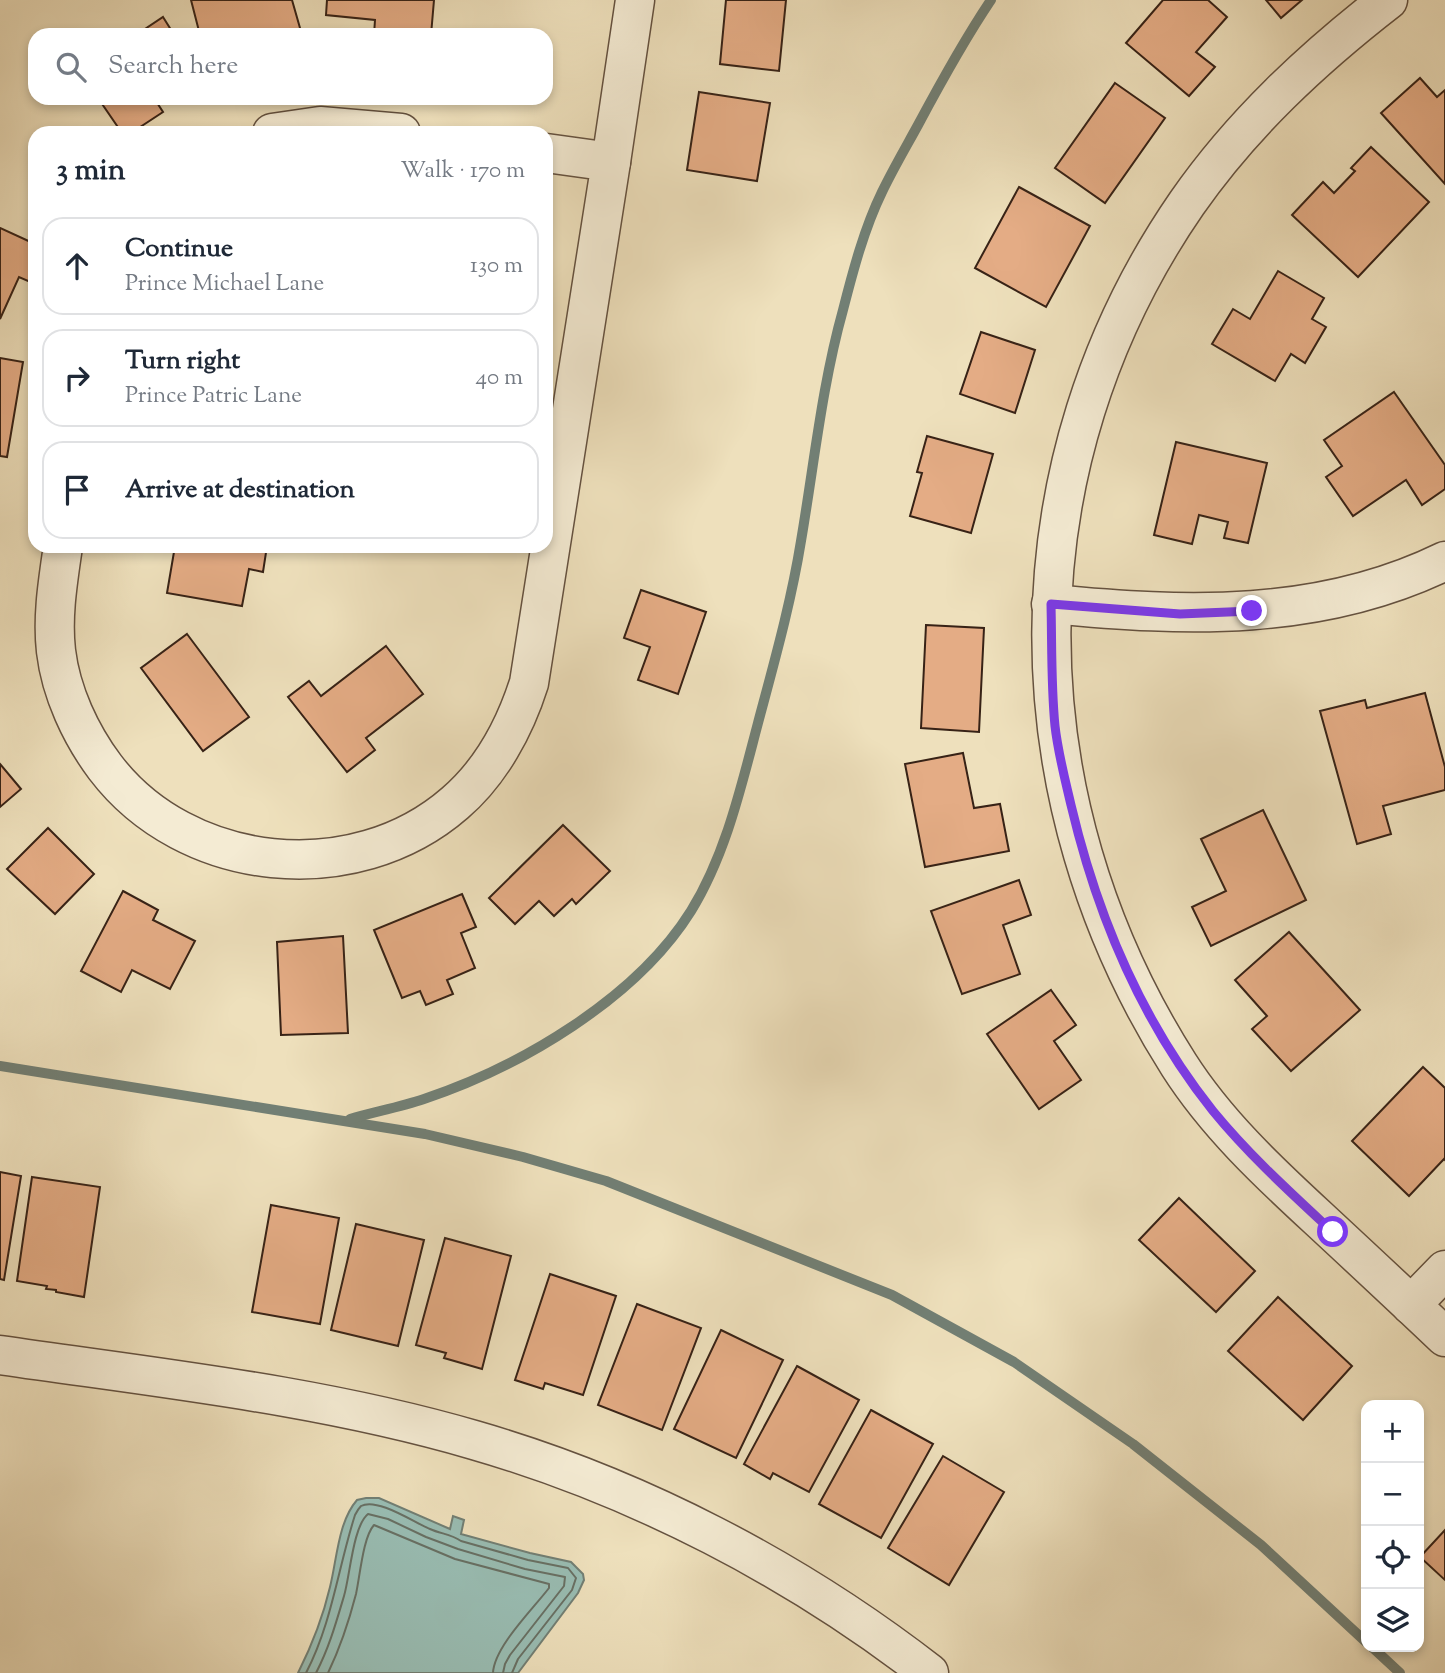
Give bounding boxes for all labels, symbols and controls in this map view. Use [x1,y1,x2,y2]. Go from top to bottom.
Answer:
search box [28,28,553,105]
icon: search [52,48,90,86]
text: Search here [108,48,238,85]
text: 3 min [56,150,126,193]
text: Walk · 170 m [400,155,525,188]
text: Continue [125,231,233,268]
icon: ahead [58,247,96,285]
text: 130 m [470,250,523,283]
text: Prince Michael Lane [125,268,324,301]
text: Turn right [125,343,240,380]
icon: right [58,359,96,397]
text: 40 m [476,362,523,395]
text: Prince Patric Lane [125,380,302,413]
icon: arrive [58,471,96,509]
text: Arrive at destination [125,472,355,509]
route end [1236,595,1267,626]
route start [1317,1216,1348,1247]
map controls [1361,1400,1424,1652]
button: + [1361,1400,1424,1463]
button: − [1361,1463,1424,1526]
button: locate [1361,1526,1424,1589]
button: layers [1361,1589,1424,1652]

